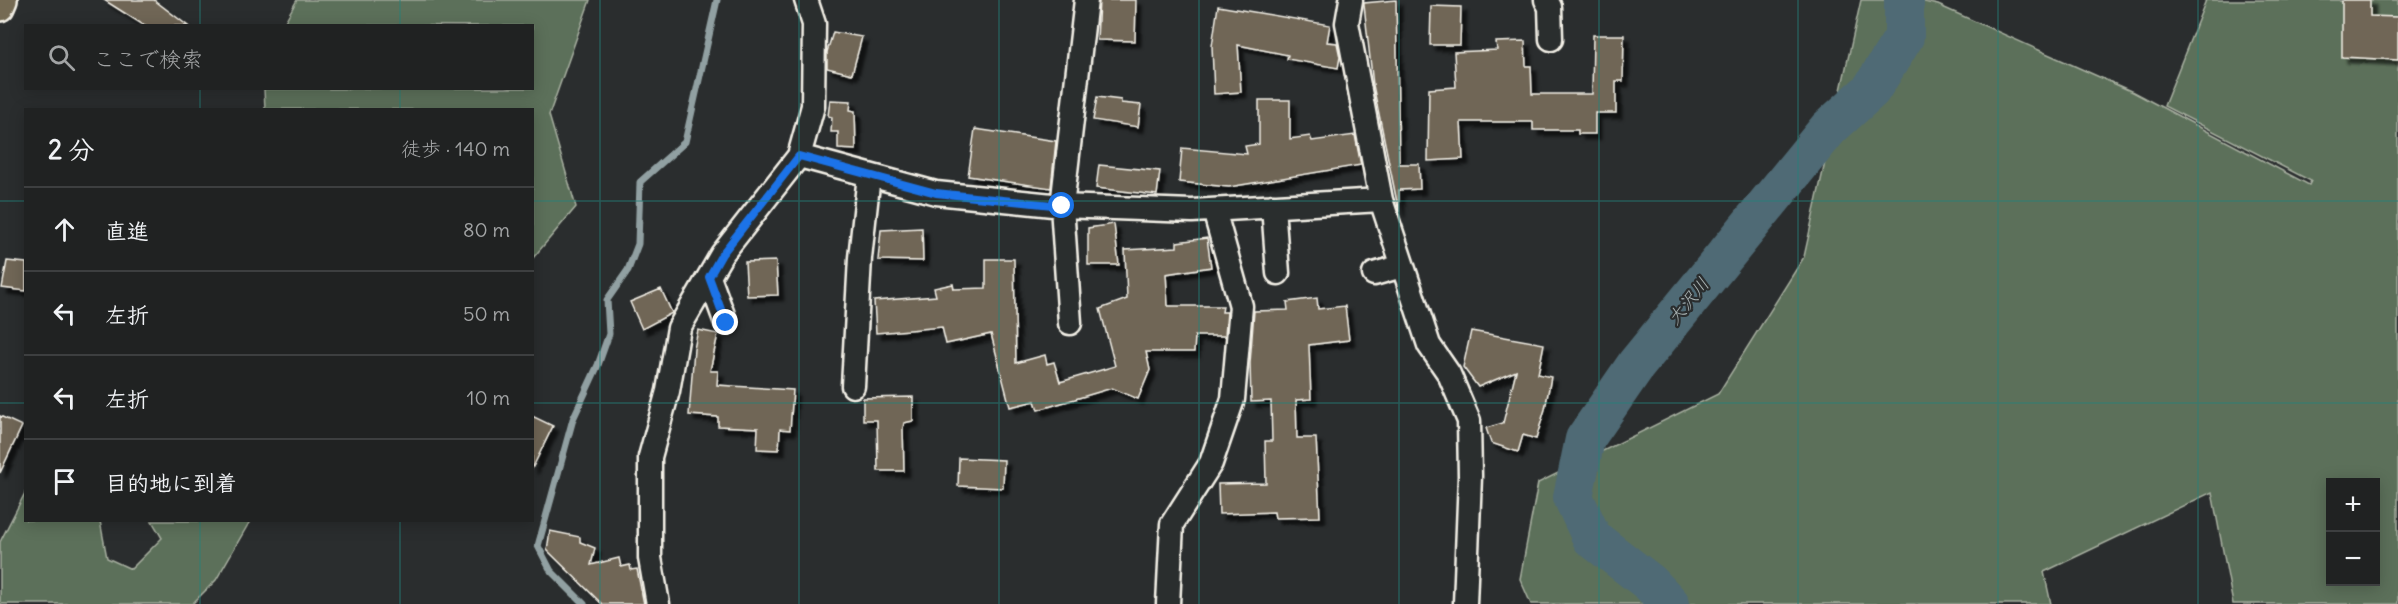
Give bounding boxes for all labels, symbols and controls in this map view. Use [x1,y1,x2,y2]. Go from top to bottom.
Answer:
search box [24,24,534,90]
icon: search [45,41,78,74]
text: ここで検索 [93,45,203,73]
text: 2 分 [48,133,94,166]
text: 徒歩 · 140 m [401,136,510,161]
route start [1048,192,1074,218]
icon: ahead [48,213,81,246]
text: 直進 [105,217,149,245]
text: 80 m [463,217,510,242]
water label: 大沢川 [1662,273,1714,329]
icon: left [48,297,81,330]
text: 左折 [105,301,149,329]
text: 50 m [463,301,510,326]
route end [712,309,738,335]
icon: left [48,381,81,414]
text: 左折 [105,385,149,413]
text: 10 m [467,385,510,410]
icon: arrive [48,465,81,498]
text: 目的地に到着 [105,469,237,497]
map controls [2326,478,2380,586]
button: + [2326,478,2380,532]
button: − [2326,532,2380,586]

